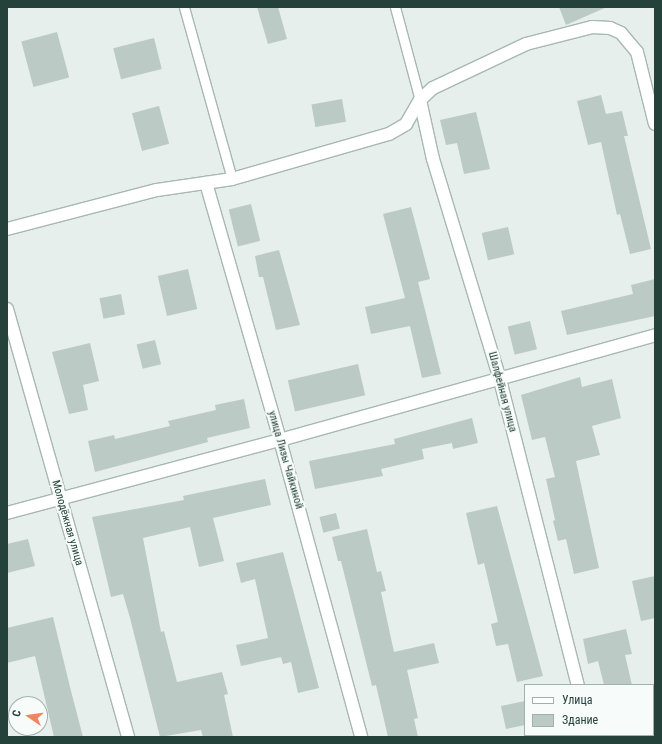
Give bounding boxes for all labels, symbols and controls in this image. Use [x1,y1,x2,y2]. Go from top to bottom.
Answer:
street label: Шалфейная улица [485,350,519,434]
street label: улица Лизы Чайкиной [265,409,305,511]
street label: Молодёжная улица [49,479,85,567]
legend [524,684,654,736]
text: Улица [562,693,592,707]
north arrow [8,696,48,736]
text: С [10,709,24,718]
text: Здание [562,713,598,727]

